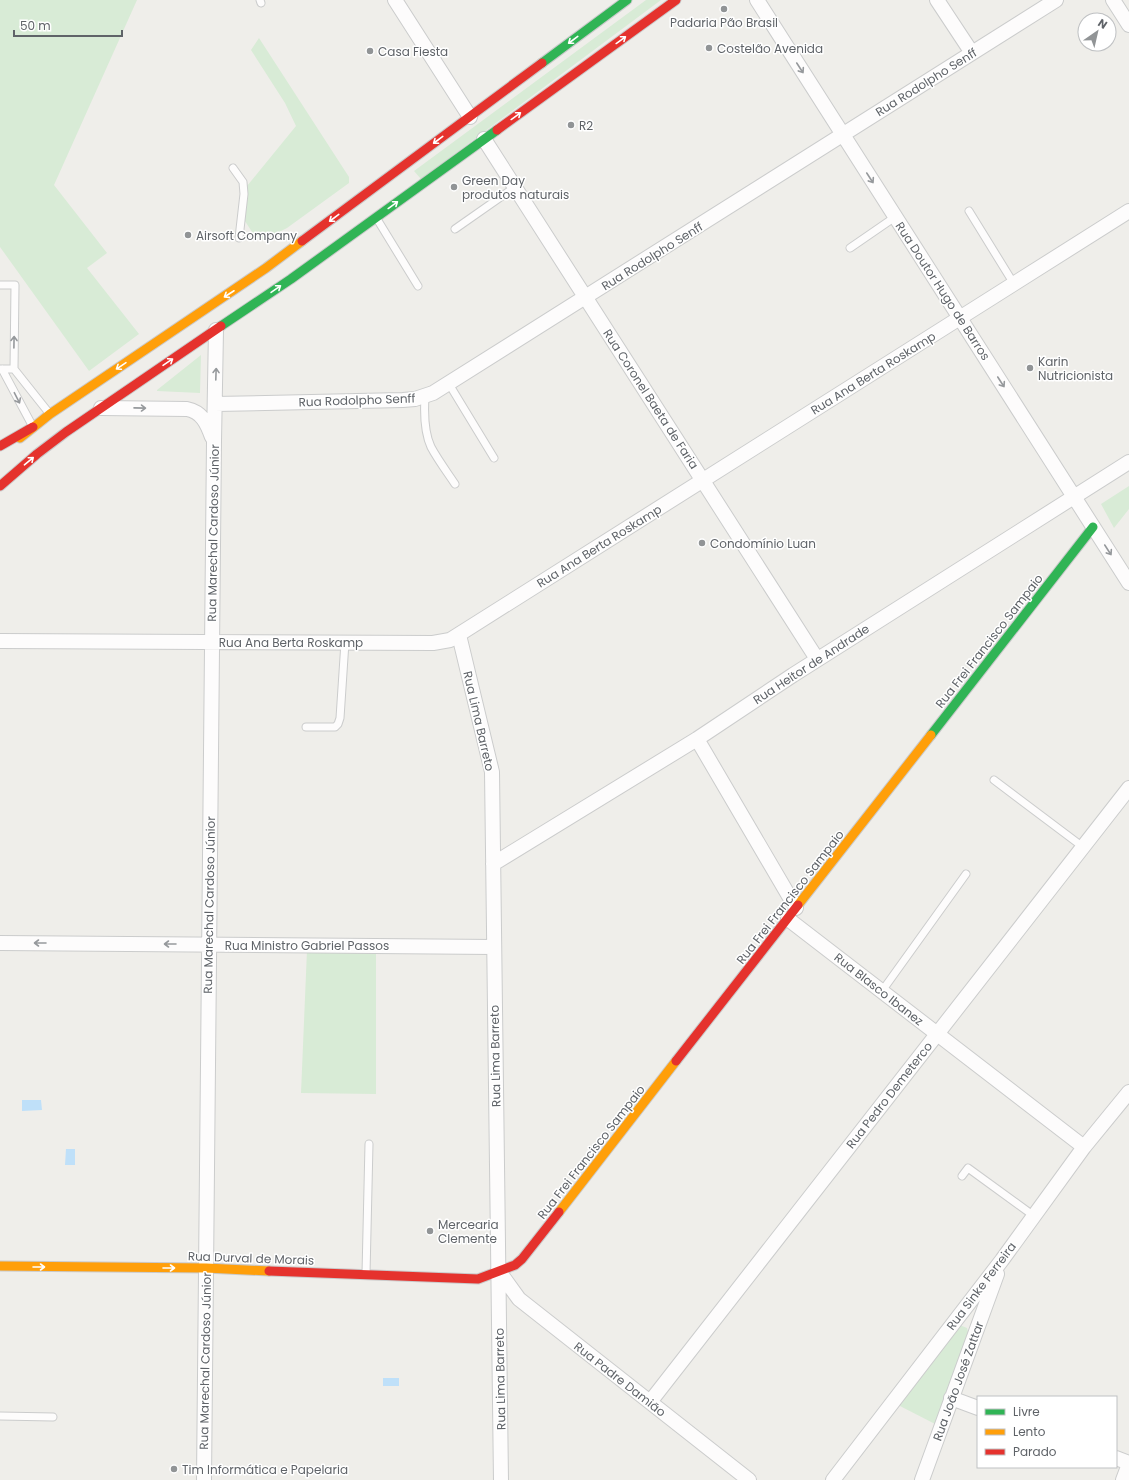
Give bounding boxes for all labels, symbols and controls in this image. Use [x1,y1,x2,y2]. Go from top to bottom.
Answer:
marker: Padaria Pão Brasil [719,4,729,14]
scale bar [14,12,122,38]
north arrow [1077,12,1117,52]
place label: Padaria Pão Brasil [670,14,778,31]
text: N [1095,15,1110,33]
text: 50 m [20,17,51,34]
one-way arrow [568,36,579,44]
one-way arrow [615,36,626,44]
place label: Costelão Avenida [717,40,823,57]
place label: Casa Fiesta [378,43,448,60]
marker: Costelão Avenida [704,43,714,53]
street label: Rua Rodolpho Senff [872,44,980,120]
marker: Casa Fiesta [365,46,375,56]
one-way arrow [797,62,805,74]
one-way arrow [510,112,521,120]
place label: R2 [579,117,593,134]
marker: R2 [566,120,576,130]
one-way arrow [433,136,444,144]
place label: Green Day produtos naturais [462,172,569,203]
one-way arrow [866,172,874,183]
marker: Green Day produtos naturais [449,182,459,192]
one-way arrow [387,201,398,209]
one-way arrow [329,214,340,222]
street label: Rua Rodolpho Senff [598,218,706,294]
street label: Rua Doutor Hugo de Barros [892,218,994,364]
place label: Airsoft Company [196,227,297,244]
marker: Airsoft Company [183,230,193,240]
one-way arrow [270,285,281,293]
one-way arrow [223,289,234,298]
street label: Rua Coronel Baeta de Faria [599,326,703,472]
street label: Rua Ana Berta Roskamp [807,328,939,418]
one-way arrow [10,336,18,349]
place label: Karin Nutricionista [1038,353,1113,384]
one-way arrow [163,358,174,366]
one-way arrow [115,362,126,370]
marker: Karin Nutricionista [1025,363,1035,373]
one-way arrow [212,368,219,381]
one-way arrow [997,376,1005,388]
street label: Rua Rodolpho Senff [298,389,416,411]
one-way arrow [14,392,21,404]
one-way arrow [133,404,146,412]
street label: Rua Marechal Cardoso Júnior [203,444,223,622]
one-way arrow [24,456,35,465]
street label: Rua Ana Berta Roskamp [533,501,665,591]
place label: Condomínio Luan [710,535,816,552]
marker: Condomínio Luan [697,538,707,548]
one-way arrow [1104,544,1112,555]
street label: Rua Frei Francisco Sampaio [931,570,1047,712]
street label: Rua Heitor de Andrade [750,620,872,708]
street label: Rua Ana Berta Roskamp [219,634,363,651]
street label: Rua Lima Barreto [459,669,499,773]
street label: Rua Marechal Cardoso Júnior [199,816,219,994]
street label: Rua Frei Francisco Sampaio [732,826,848,968]
street label: Rua Ministro Gabriel Passos [225,937,389,954]
one-way arrow [34,939,47,947]
one-way arrow [164,940,177,948]
street label: Rua Blasco Ibanez [831,949,927,1029]
street label: Rua Lima Barreto [486,1005,504,1107]
street label: Rua Pedro Demeterco [842,1038,936,1152]
street label: Rua Frei Francisco Sampaio [533,1081,649,1223]
place label: Mercearia Clemente [438,1216,499,1247]
marker: Mercearia Clemente [425,1226,435,1236]
street label: Rua Sinke Ferreira [942,1238,1020,1334]
street label: Rua Durval de Morais [187,1247,315,1269]
one-way arrow [32,1263,45,1270]
one-way arrow [162,1264,175,1271]
street label: Rua Marechal Cardoso Júnior [195,1272,215,1450]
street label: Rua João José Zattar [928,1318,988,1443]
street label: Rua Lima Barreto [491,1328,509,1430]
street label: Rua Padre Damião [571,1338,670,1420]
legend [977,1396,1117,1468]
text: Livre [1013,1403,1040,1420]
text: Lento [1013,1423,1046,1440]
text: Parado [1013,1443,1057,1460]
place label: Tim Informática e Papelaria [182,1461,348,1478]
marker: Tim Informática e Papelaria [169,1464,179,1474]

